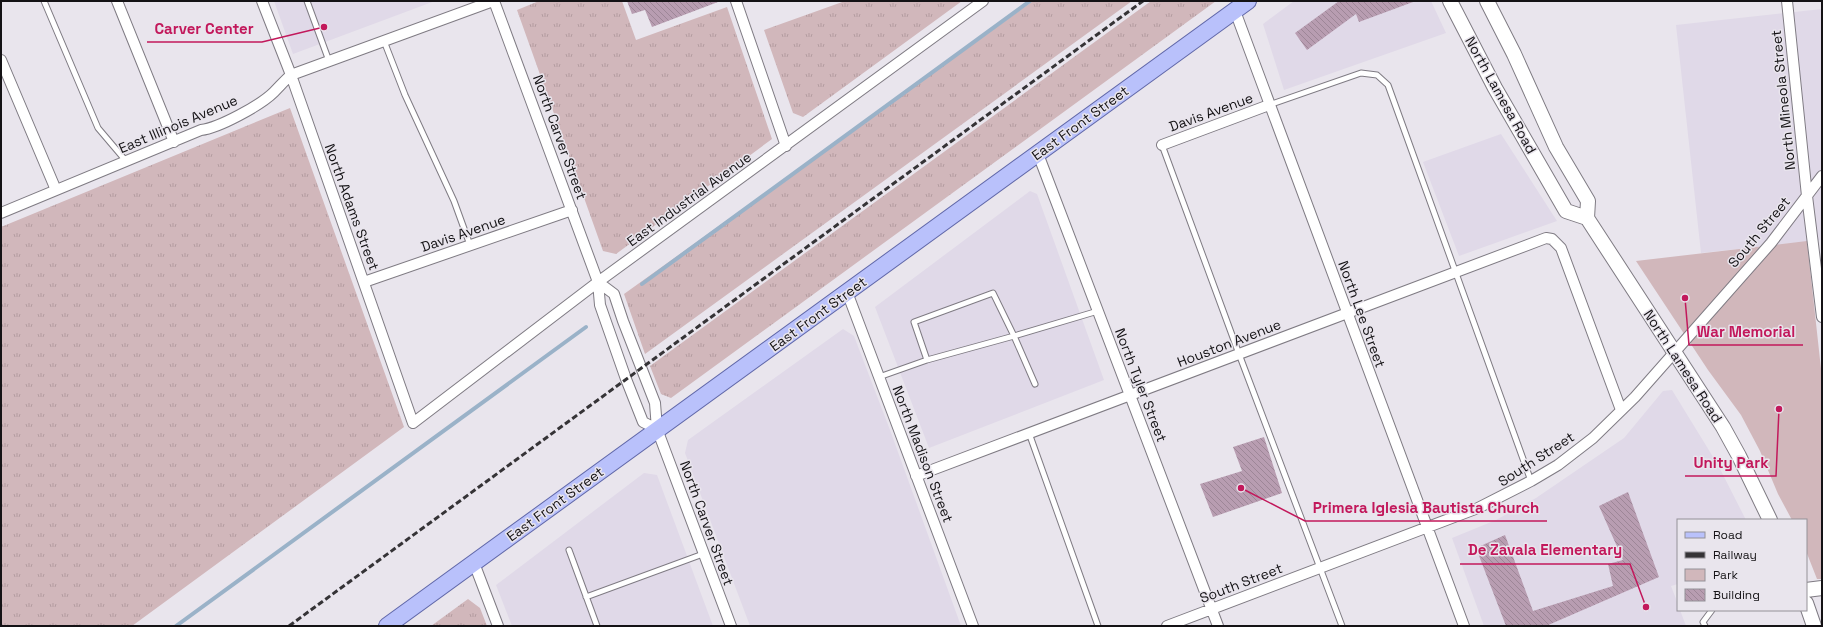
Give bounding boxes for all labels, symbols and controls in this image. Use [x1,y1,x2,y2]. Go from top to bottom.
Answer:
callout: Carver Center [147,15,262,42]
text: Carver Center [154,19,254,38]
street label: North Mineola Street [1767,29,1799,171]
street label: North Lamesa Road [1461,33,1541,157]
street label: North Carver Street [529,72,591,202]
street label: East Front Street [1028,82,1132,164]
street label: Davis Avenue [1166,88,1256,136]
street label: East Illinois Avenue [116,91,240,157]
street label: North Adams Street [321,141,383,273]
street label: East Industrial Avenue [623,148,755,250]
street label: South Street [1724,193,1794,271]
street label: Davis Avenue [418,210,508,256]
street label: North Lee Street [1334,258,1390,370]
street label: East Front Street [766,273,870,355]
street label: North Lamesa Road [1640,306,1726,426]
street label: Houston Avenue [1174,315,1284,371]
callout: War Memorial [1689,318,1803,345]
text: War Memorial [1697,322,1795,341]
street label: North Tyler Street [1111,325,1171,445]
street label: North Madison Street [889,383,957,525]
street label: South Street [1495,428,1577,490]
callout: Unity Park [1685,449,1776,476]
text: Unity Park [1693,453,1769,472]
street label: North Carver Street [676,458,738,588]
street label: East Front Street [503,463,607,545]
callout: Primera Iglesia Bautista Church [1305,494,1547,521]
text: Primera Iglesia Bautista Church [1313,498,1539,517]
legend [1677,519,1807,611]
text: Road [1713,527,1742,543]
callout: De Zavala Elementary [1460,537,1630,564]
text: De Zavala Elementary [1468,540,1622,559]
text: Railway [1713,547,1757,563]
street label: South Street [1197,559,1285,607]
text: Park [1713,567,1738,583]
text: Building [1713,587,1760,603]

